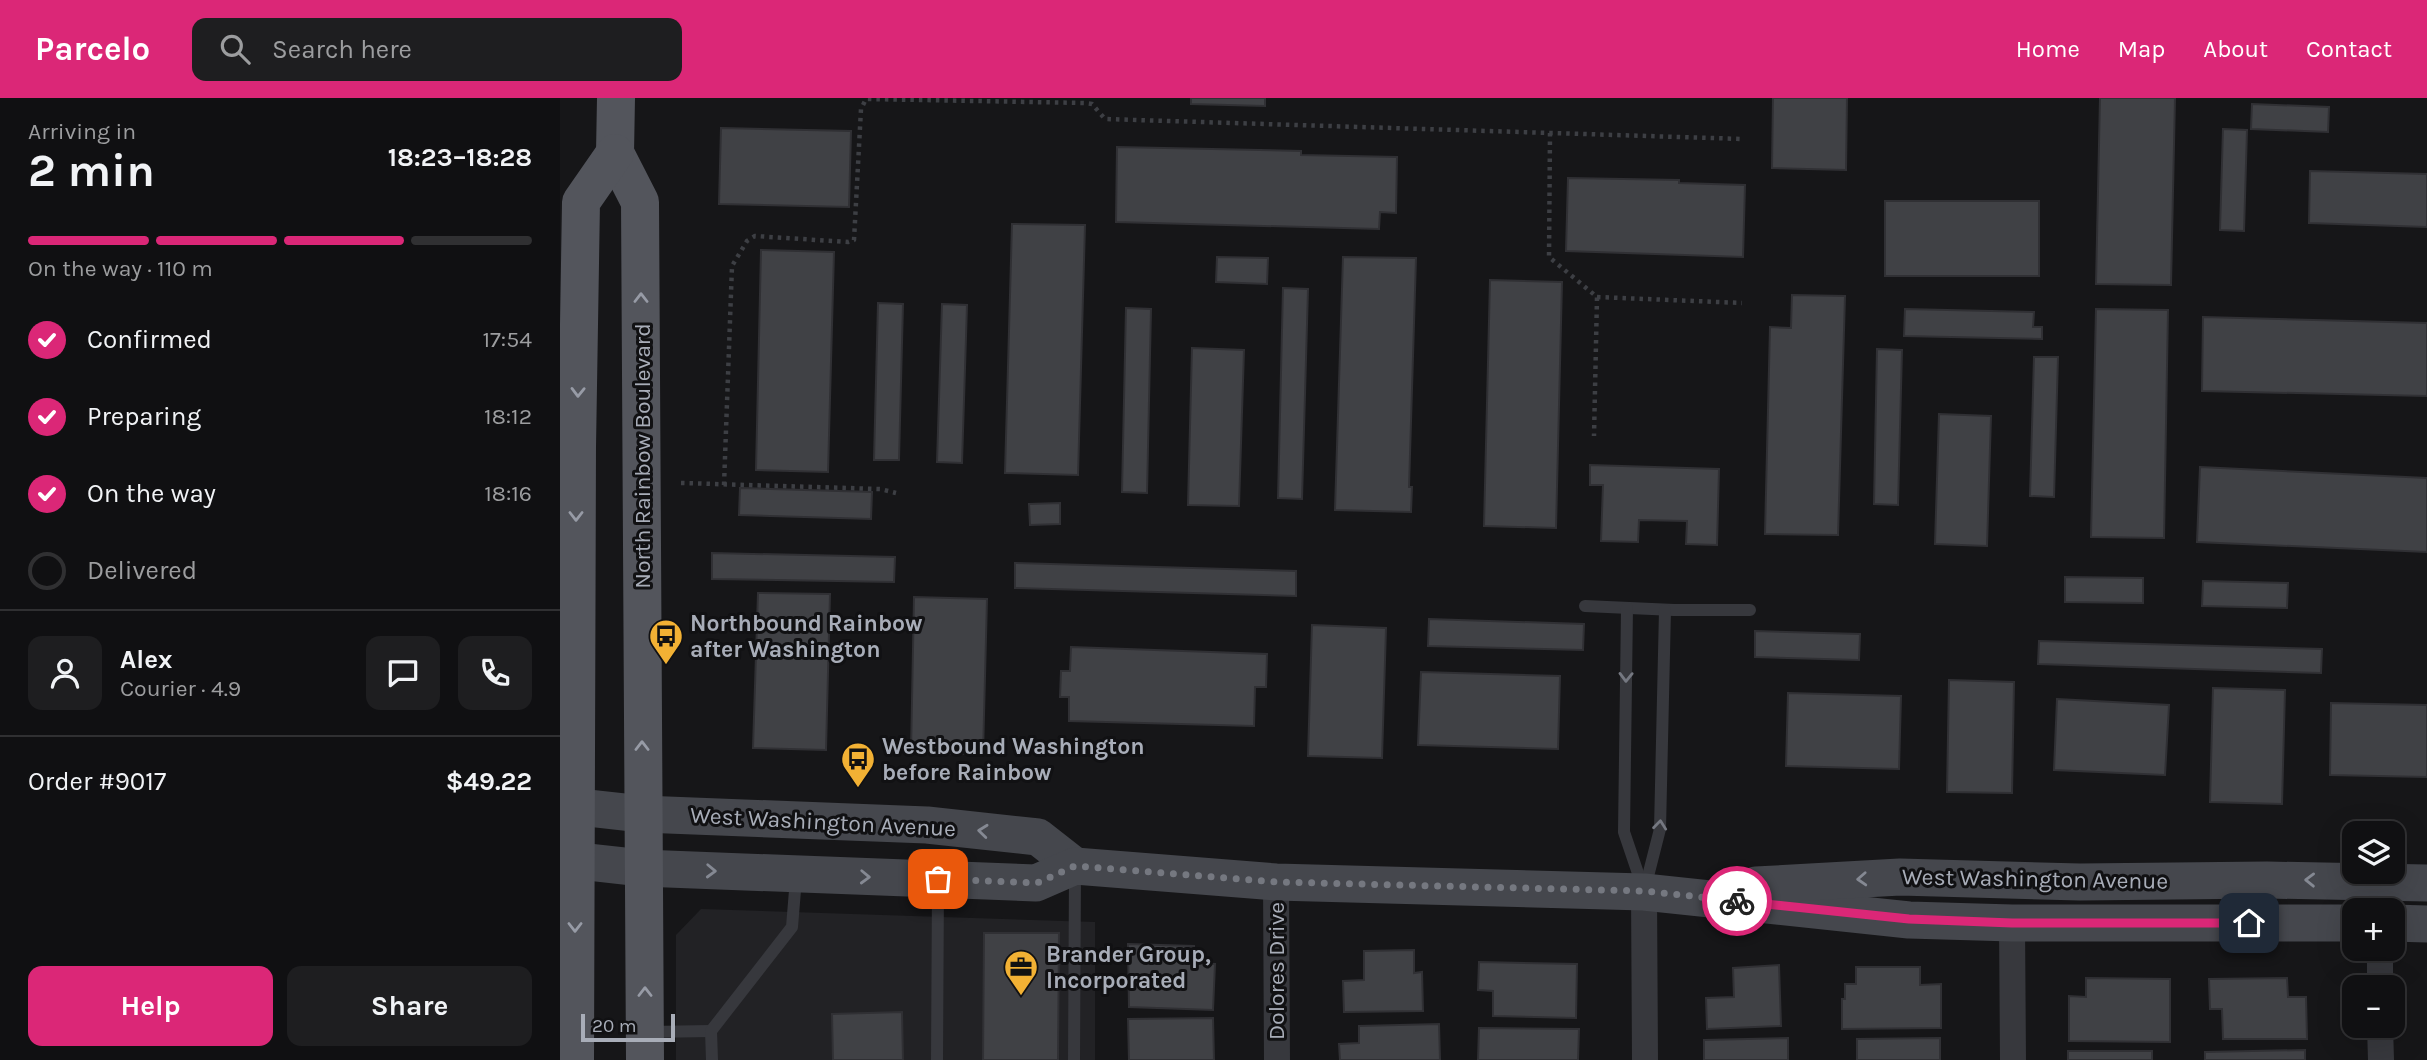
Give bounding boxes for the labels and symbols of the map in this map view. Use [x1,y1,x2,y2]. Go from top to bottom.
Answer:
one-way arrow [633,292,649,302]
street label: North Rainbow Boulevard [629,323,656,589]
one-way arrow [570,387,585,398]
one-way arrow [568,511,584,521]
place label: Northbound Rainbow after Washington [690,610,923,663]
bus stop icon: Northbound Rainbow after Washington [647,617,685,666]
one-way arrow [1618,672,1634,682]
place label: Westbound Washington before Rainbow [882,733,1145,786]
one-way arrow [634,740,650,750]
bus stop icon: Westbound Washington before Rainbow [839,740,877,789]
street label: West Washington Avenue [689,802,957,842]
one-way arrow [1652,819,1667,831]
one-way arrow [977,823,988,838]
pin [908,849,968,909]
street label: West Washington Avenue [1902,863,2168,895]
one-way arrow [705,864,716,879]
courier [1702,866,1772,936]
one-way arrow [860,869,871,884]
one-way arrow [1856,872,1867,887]
one-way arrow [2304,873,2315,888]
pin [2219,893,2279,953]
street label: Dolores Drive [1263,902,1290,1040]
one-way arrow [567,922,583,933]
place label: Brander Group, Incorporated [1046,941,1211,994]
office icon: Brander Group, Incorporated [1002,948,1040,997]
one-way arrow [637,986,653,997]
scale bar [581,1011,676,1043]

